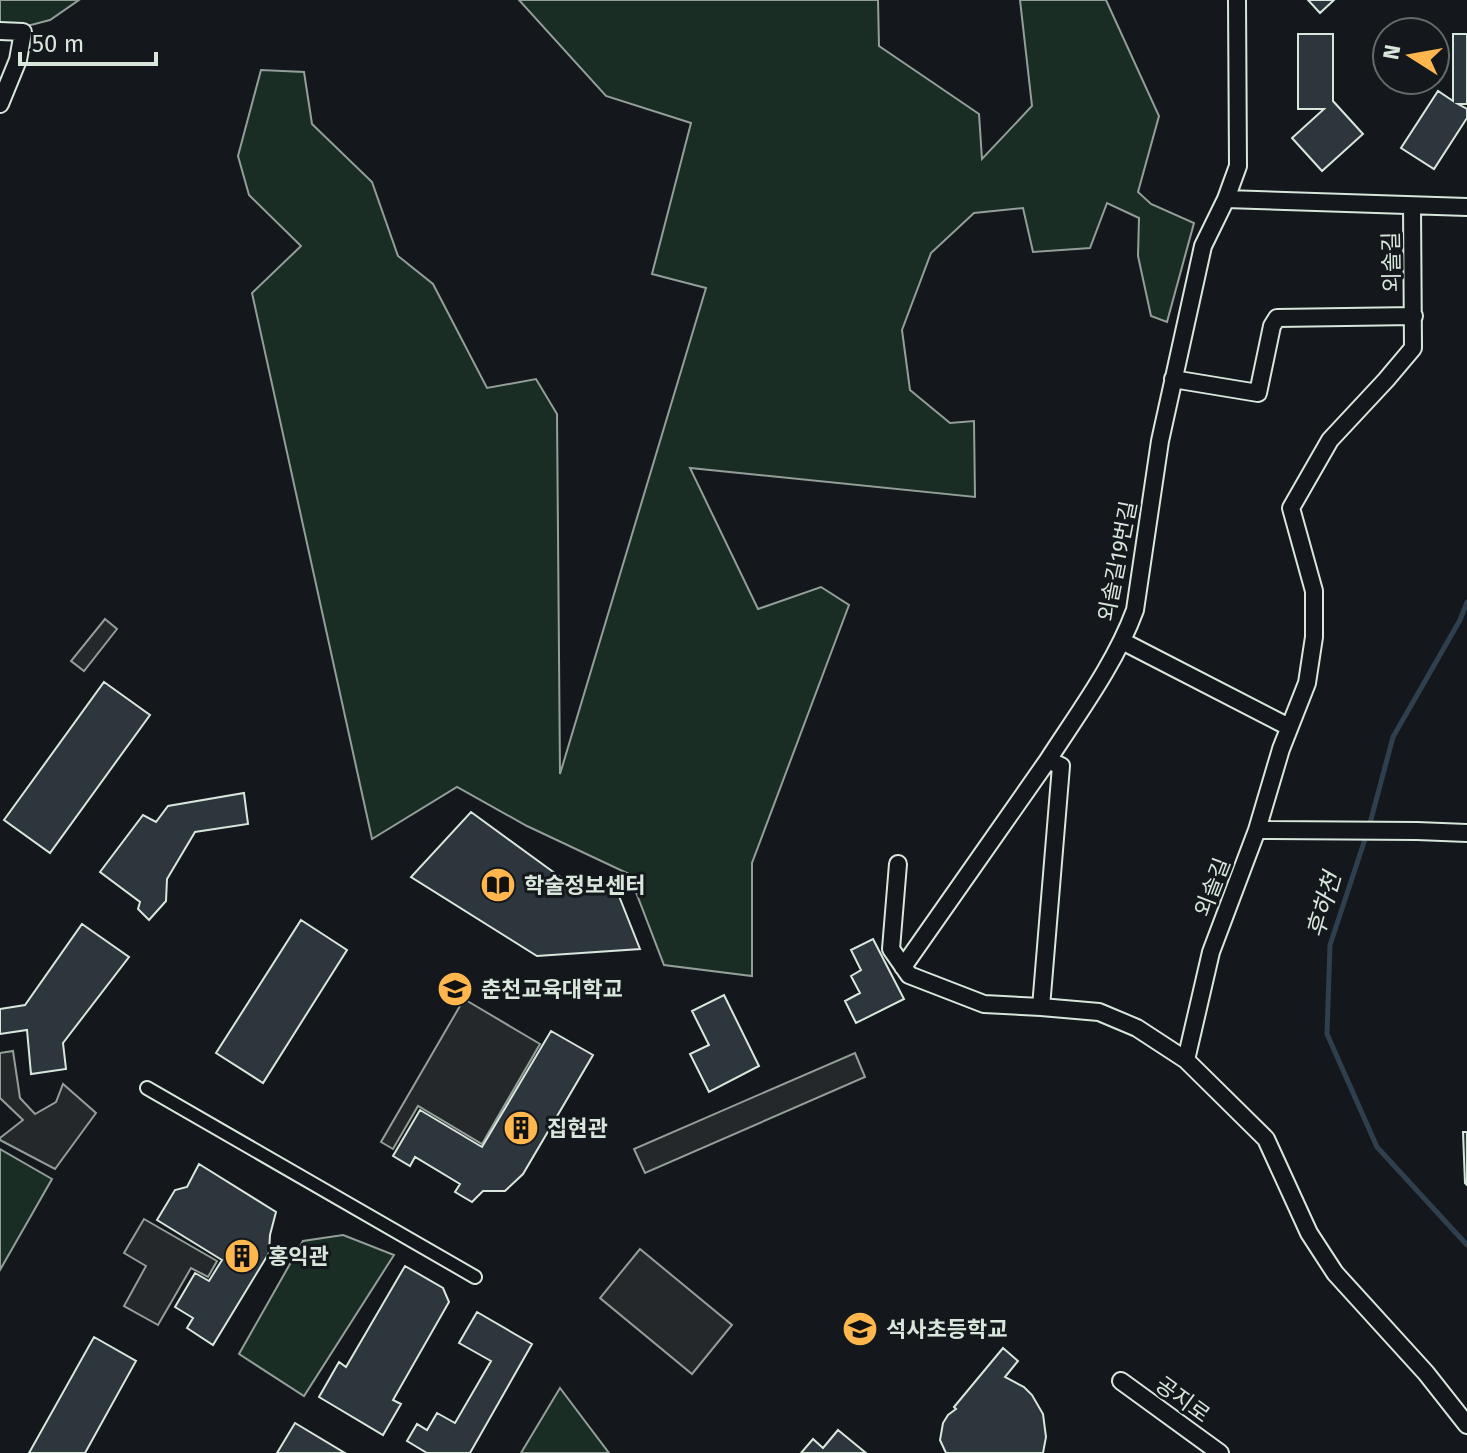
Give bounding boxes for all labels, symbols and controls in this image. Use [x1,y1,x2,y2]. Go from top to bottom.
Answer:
scale bar [20,16,156,66]
north arrow [1371,16,1451,96]
text: 50 m [32,30,84,58]
text: N [1377,43,1407,62]
street label: 외솔길 [1377,231,1406,293]
street label: 외솔길19번길 [1093,499,1142,624]
street label: 외솔길 [1189,854,1236,920]
library icon: 학술정보센터 [479,866,517,904]
water label: 후하천 [1301,867,1347,941]
place label: 학술정보센터 [524,872,645,899]
school or university icon: 춘천교육대학교 [436,970,474,1008]
place label: 춘천교육대학교 [481,976,623,1003]
building icon: 집현관 [502,1109,540,1147]
place label: 집현관 [547,1115,608,1142]
building icon: 홍익관 [223,1237,261,1275]
place label: 홍익관 [268,1243,329,1270]
school or university icon: 석사초등학교 [841,1310,879,1348]
place label: 석사초등학교 [886,1316,1007,1343]
street label: 공지로 [1150,1371,1215,1428]

